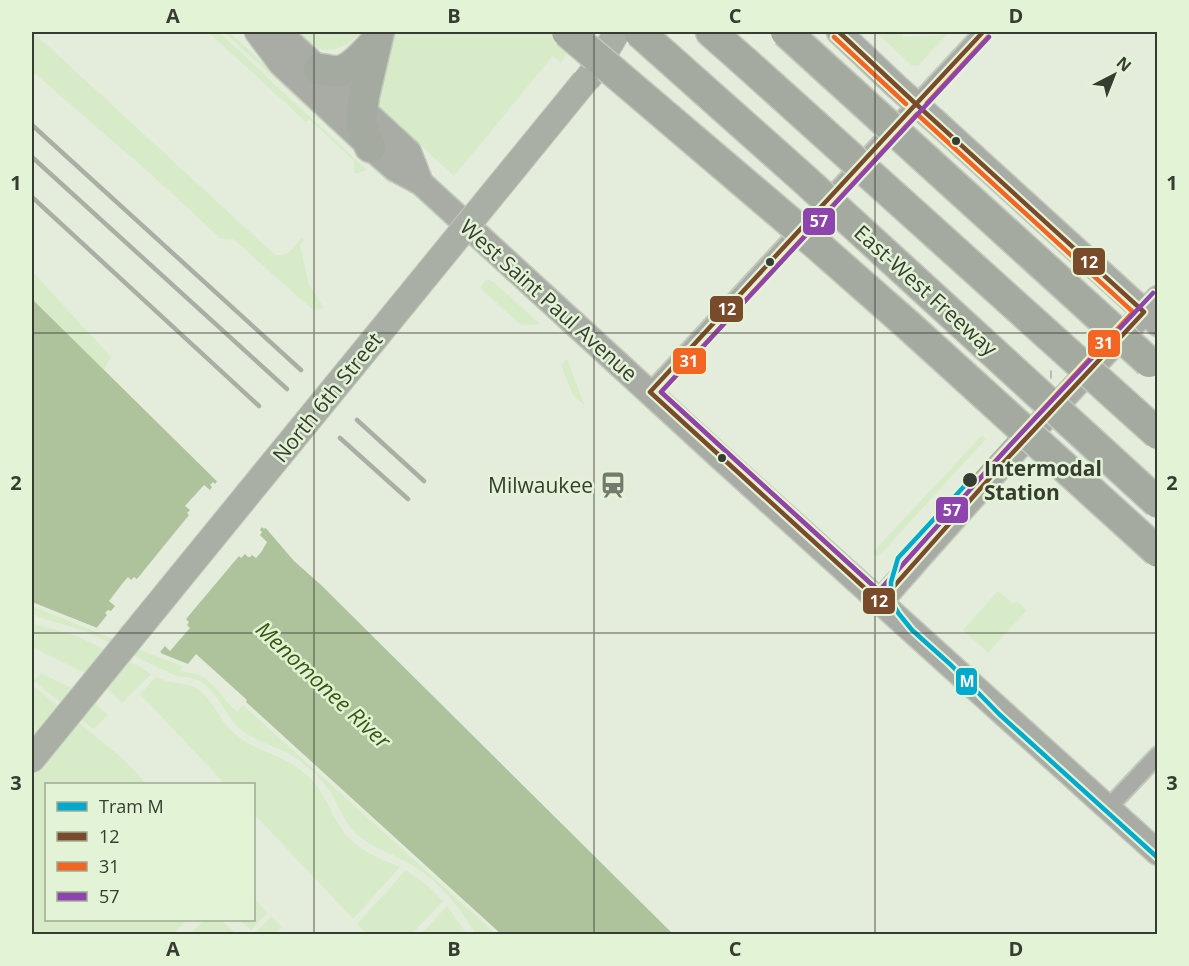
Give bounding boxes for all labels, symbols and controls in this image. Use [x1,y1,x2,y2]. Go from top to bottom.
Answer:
text: A [166,2,180,29]
text: B [447,2,461,29]
text: C [729,2,742,29]
text: D [1009,2,1023,29]
north arrow [1084,45,1144,105]
text: N [1112,51,1136,76]
unlabelled marker [950,135,962,147]
text: 1 [10,169,22,196]
text: 1 [1166,169,1178,196]
line badge: 57 [802,207,836,236]
text: 57 [810,210,828,232]
street label: West Saint Paul Avenue [454,213,644,387]
street label: East-West Freeway [849,218,1004,362]
line badge: 12 [1072,247,1106,276]
text: 12 [1080,251,1098,273]
unlabelled marker [764,256,776,268]
line badge: 12 [709,295,744,323]
text: 12 [718,298,736,320]
street label: North 6th Street [266,326,388,468]
line badge: 31 [1087,329,1121,358]
text: 31 [1095,332,1113,354]
line badge: 31 [672,347,707,375]
text: 31 [680,350,698,372]
unlabelled marker [716,452,728,464]
place label: Intermodal Station [984,454,1102,506]
text: 2 [10,469,22,496]
text: 2 [1166,469,1178,496]
station icon: Milwaukee [598,470,628,500]
place label: Milwaukee [488,471,593,499]
marker: Intermodal Station [961,471,979,489]
line badge: 57 [935,496,969,524]
text: 57 [943,499,961,521]
line badge: 12 [862,587,896,615]
text: 12 [870,590,888,612]
water label: Menomonee River [250,614,399,755]
line badge: M [955,667,978,696]
text: M [959,670,975,692]
text: 3 [10,769,22,796]
text: 3 [1166,769,1178,796]
legend [45,783,255,921]
text: Tram M [99,794,164,818]
text: 12 [99,824,120,848]
text: 31 [99,854,120,878]
text: 57 [99,884,120,908]
text: A [166,935,180,962]
text: B [447,935,461,962]
text: C [729,935,742,962]
text: D [1009,935,1023,962]

